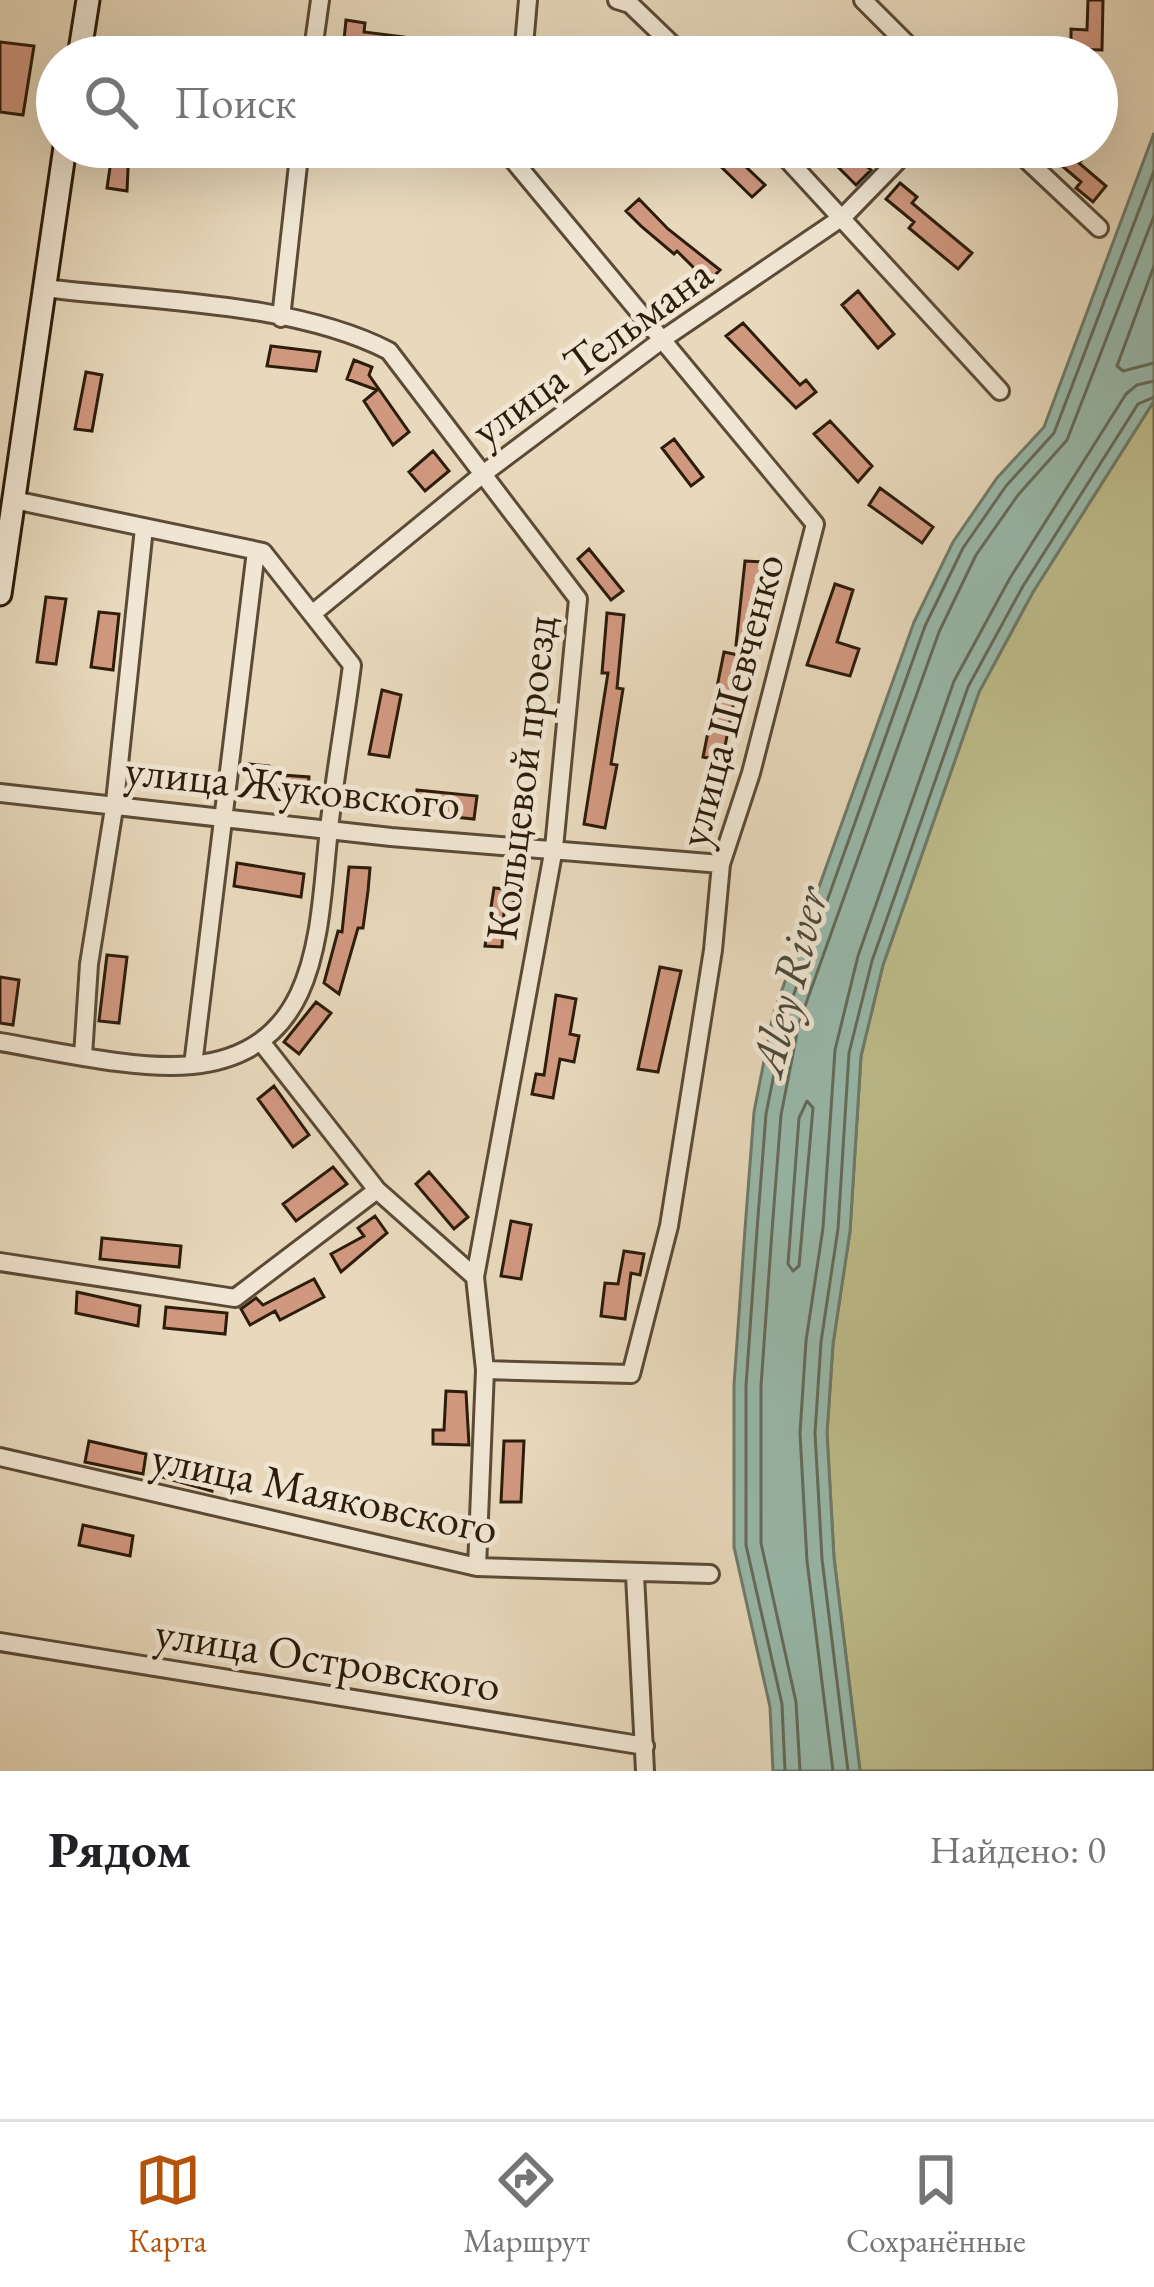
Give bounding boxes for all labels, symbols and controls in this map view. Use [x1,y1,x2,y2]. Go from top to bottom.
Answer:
search box [36,36,1118,168]
icon: search [78,69,144,135]
text: Поиск [174,73,296,131]
street label: улица Тельмана [459,244,723,458]
street label: улица Шевченко [663,547,797,853]
street label: Кольцевой проезд [471,612,569,944]
street label: улица Жуковского [122,740,464,832]
water label: Aley River [734,878,842,1085]
street label: улица Маяковского [147,1427,503,1557]
street label: улица Островского [151,1602,505,1714]
text: Рядом [48,1816,191,1882]
text: Найдено: 0 [929,1824,1106,1875]
tab: Карта [128,2147,207,2262]
tab: Маршрут [463,2147,590,2262]
tab: Сохранённые [846,2147,1026,2262]

